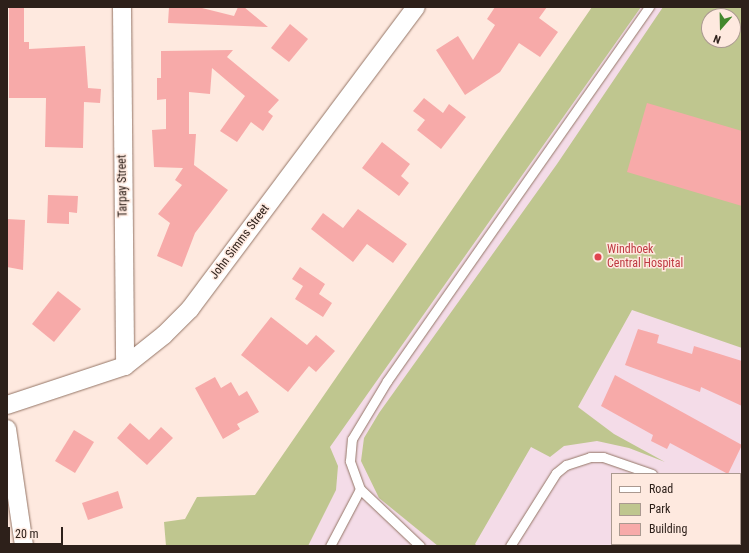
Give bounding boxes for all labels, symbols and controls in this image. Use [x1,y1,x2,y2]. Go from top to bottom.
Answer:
north arrow [701,8,741,48]
text: N [712,32,722,46]
street label: Tarpay Street [115,155,131,217]
street label: John Simms Street [207,202,273,282]
place label: Windhoek Central Hospital [607,243,683,271]
marker: Windhoek Central Hospital [592,251,604,263]
legend [611,473,741,545]
text: Road [649,482,673,496]
text: Park [649,502,670,516]
scale bar [10,519,65,545]
text: Building [649,522,687,536]
text: 20 m [15,527,39,541]

